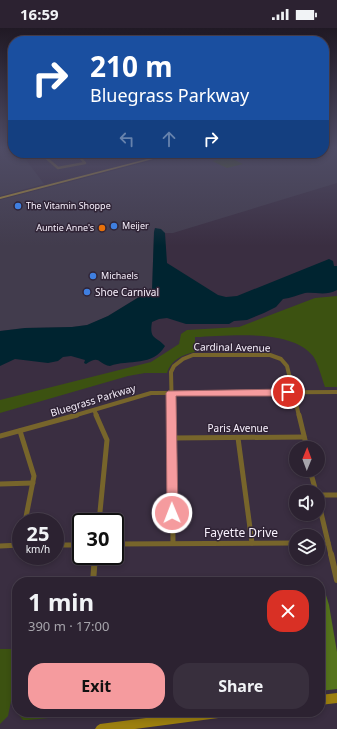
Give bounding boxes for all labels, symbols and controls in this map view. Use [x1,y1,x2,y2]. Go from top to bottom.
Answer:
text: 16:59 [20,4,59,24]
text: 210 m [90,47,173,85]
icon: right [24,52,76,104]
text: Bluegrass Parkway [90,83,249,107]
icon: left [116,128,138,150]
icon: ahead [158,128,180,150]
icon: right [200,128,222,150]
place label: The Vitamin Shoppe [26,199,111,212]
marker: The Vitamin Shoppe [13,201,23,211]
place label: Meijer [122,219,149,232]
place label: Auntie Anne's [36,221,94,234]
marker: Meijer [109,221,119,231]
marker: Auntie Anne's [97,223,107,233]
place label: Michaels [101,269,138,282]
marker: Michaels [88,271,98,281]
place label: Shoe Carnival [95,285,159,299]
marker: Shoe Carnival [82,287,92,297]
street label: Cardinal Avenue [194,339,271,355]
pin [271,375,305,409]
street label: Bluegrass Parkway [49,380,138,420]
icon: arrive [277,381,299,403]
street label: Paris Avenue [208,421,269,435]
north arrow [289,441,325,477]
map controls [289,441,325,565]
button: sound [289,485,325,521]
position arrow [151,492,193,534]
speed limit sign: 30 [72,513,124,565]
text: 25 [27,520,49,547]
street label: Fayette Drive [204,524,278,541]
button: layers [289,529,325,565]
text: km/h [26,542,50,556]
text: 1 min [28,585,94,618]
button: close [267,590,309,632]
text: 390 m · 17:00 [28,617,109,635]
button: Exit [28,663,165,709]
button: Share [173,663,309,709]

